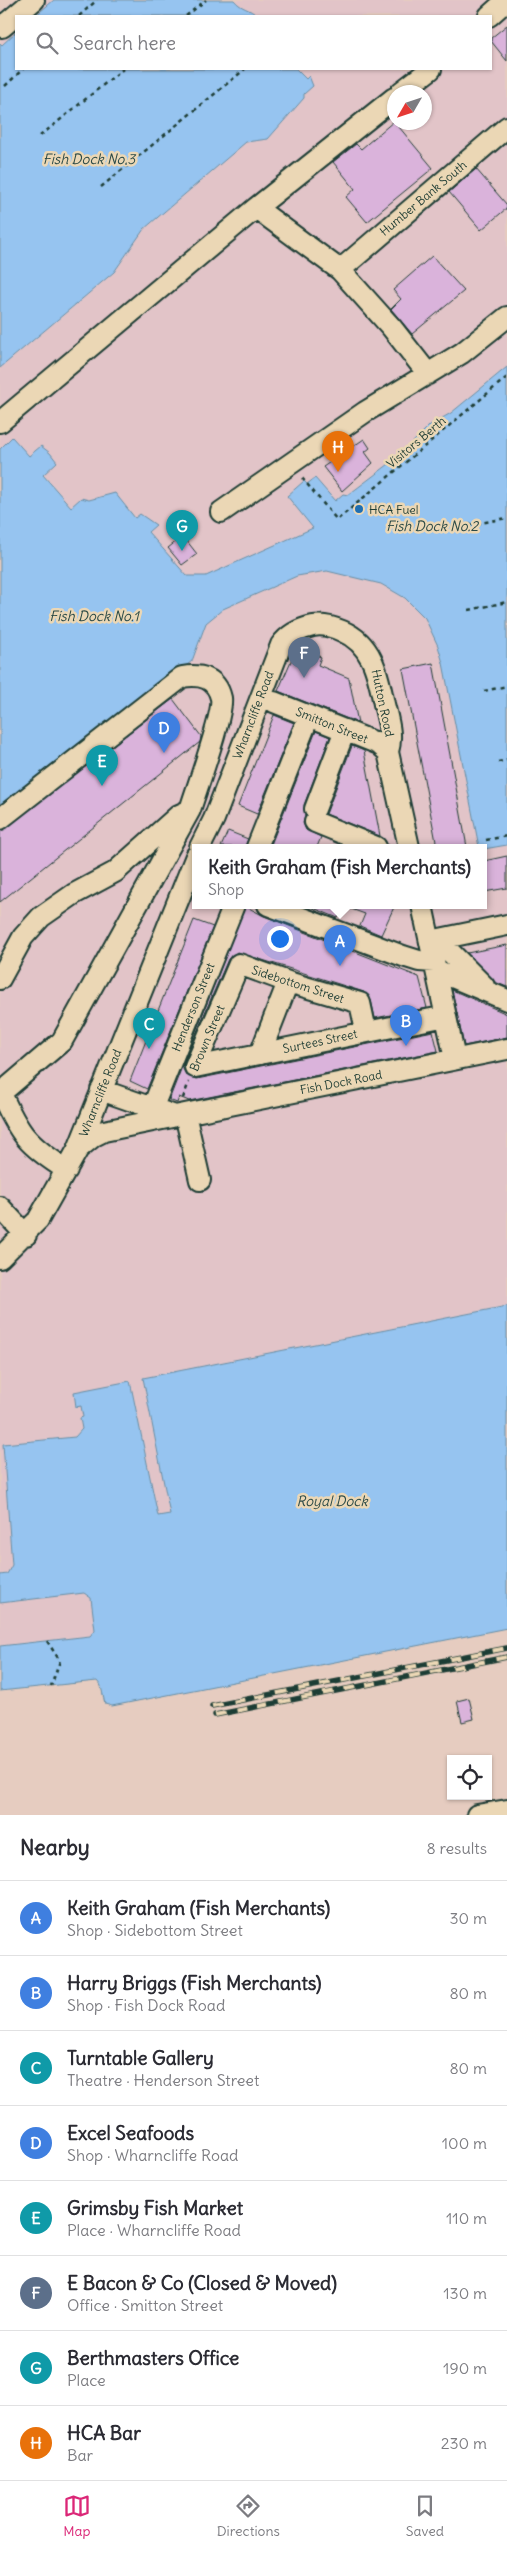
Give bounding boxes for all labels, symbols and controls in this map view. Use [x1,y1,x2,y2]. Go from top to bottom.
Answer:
search box [15,15,492,70]
icon: search [33,29,61,57]
text: Search here [73,31,176,55]
north arrow [387,85,432,130]
water label: Fish Dock No.3 [43,150,137,168]
street label: Humber Bank South [376,157,470,239]
street label: Visitors Berth [383,413,449,471]
pin: H [322,431,354,472]
place label: HCA Fuel [369,502,419,517]
marker: HCA Fuel [353,503,365,515]
pin: G [166,510,198,551]
water label: Fish Dock No.2 [386,517,479,535]
water label: Fish Dock No.1 [49,607,140,625]
pin: F [288,637,320,678]
street label: Hutton Road [369,668,397,738]
street label: Wharncliffe Road [229,669,277,761]
street label: Smitton Street [294,704,370,746]
pin: D [148,712,180,753]
pin: E [86,745,118,786]
popup [192,844,487,909]
text: Keith Graham (Fish Merchants) [208,855,471,879]
text: Shop [208,879,244,899]
pin: A [324,925,356,966]
your location [267,926,293,952]
street label: Henderson Street [168,960,218,1054]
street label: Sidebottom Street [250,962,346,1006]
street label: Brown Street [186,1003,228,1073]
pin: B [390,1005,422,1046]
pin: C [133,1008,165,1049]
street label: Surtees Street [281,1026,359,1056]
street label: Wharncliffe Road [76,1047,124,1139]
street label: Fish Dock Road [299,1067,383,1097]
water label: Royal Dock [296,1492,368,1510]
map controls [447,1755,492,1800]
button: locate [447,1755,492,1800]
text: Nearby [20,1834,90,1861]
text: 8 results [426,1838,487,1858]
text: Keith Graham (Fish Merchants) [67,1896,330,1920]
text: A [31,1908,41,1928]
text: 30 m [450,1908,487,1928]
text: Shop · Sidebottom Street [67,1920,243,1940]
text: Harry Briggs (Fish Merchants) [67,1971,322,1995]
text: B [31,1983,41,2003]
text: 80 m [449,1983,487,2003]
text: Shop · Fish Dock Road [67,1995,225,2015]
text: Turntable Gallery [67,2046,214,2070]
text: C [31,2058,41,2078]
text: 80 m [449,2058,487,2078]
text: Theatre · Henderson Street [67,2070,259,2090]
text: Excel Seafoods [67,2121,194,2145]
text: D [30,2133,42,2153]
text: 100 m [442,2133,487,2153]
text: Shop · Wharncliffe Road [67,2145,238,2165]
text: Grimsby Fish Market [67,2196,243,2220]
text: E [31,2208,41,2228]
text: 110 m [446,2208,487,2228]
text: Place · Wharncliffe Road [67,2220,241,2240]
text: E Bacon & Co (Closed & Moved) [67,2271,337,2295]
text: F [31,2283,41,2303]
text: 130 m [443,2283,487,2303]
text: Office · Smitton Street [67,2295,223,2315]
text: Berthmasters Office [67,2346,239,2370]
text: G [30,2358,42,2378]
text: 190 m [443,2358,487,2378]
text: Place [67,2370,106,2390]
text: HCA Bar [67,2421,141,2445]
text: H [30,2433,42,2453]
text: 230 m [441,2433,487,2453]
text: Bar [67,2445,93,2465]
tab: Map [63,2492,91,2540]
tab: Directions [217,2492,280,2540]
tab: Saved [406,2492,444,2540]

